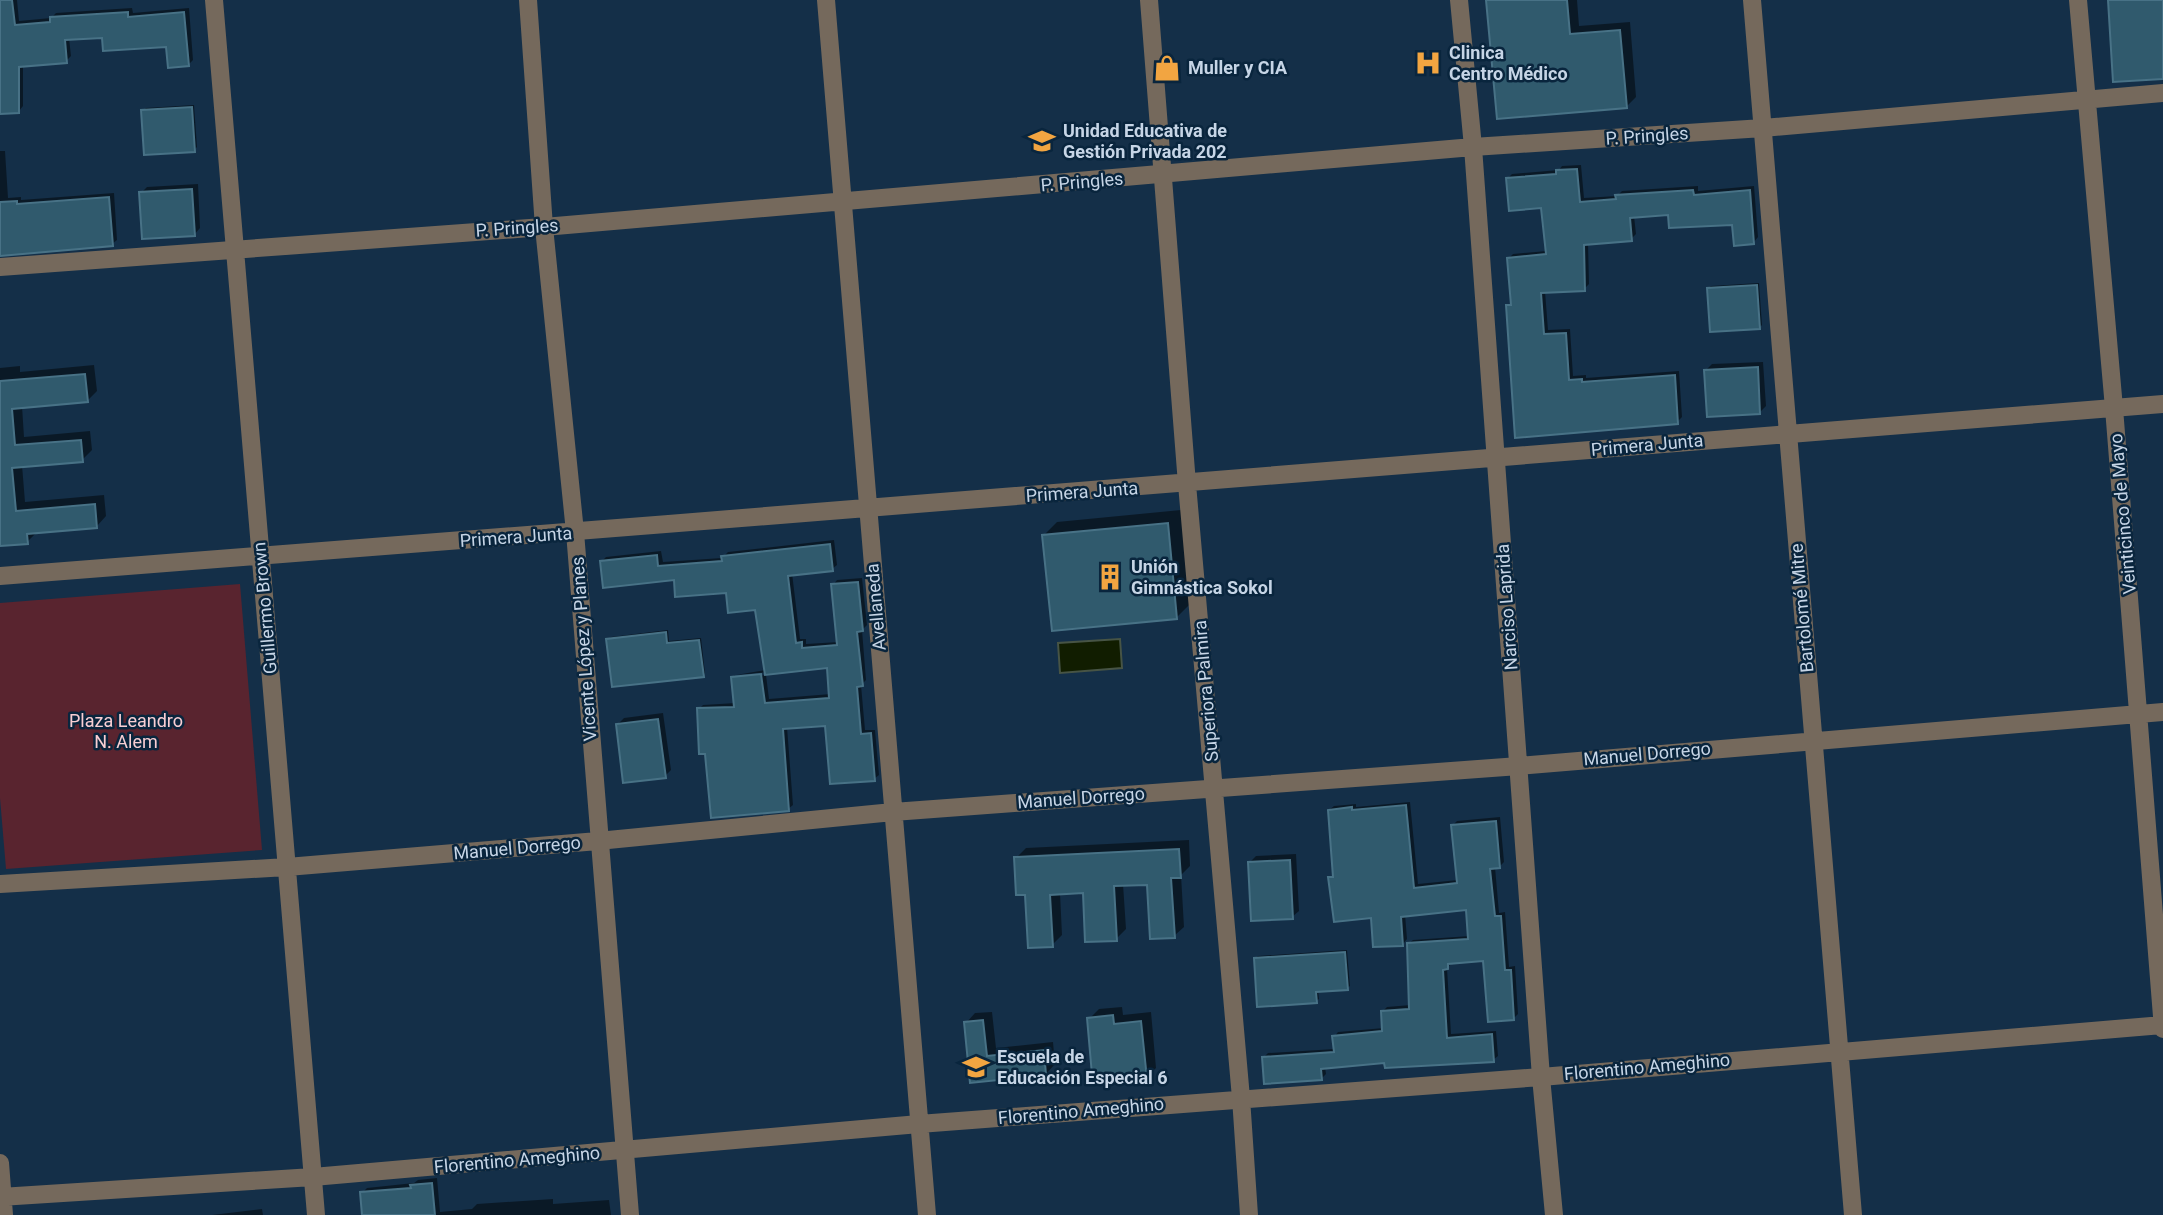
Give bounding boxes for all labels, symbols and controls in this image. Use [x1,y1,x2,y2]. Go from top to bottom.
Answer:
place label: Clinica Centro Médico [1449,42,1568,84]
hospital icon: Clinica Centro Médico [1413,48,1443,78]
shop icon: Muller y CIA [1152,53,1182,83]
place label: Muller y CIA [1188,57,1288,78]
place label: Unidad Educativa de Gestión Privada 202 [1063,120,1227,162]
street label: P. Pringles [1605,122,1689,149]
school or university icon: Unidad Educativa de Gestión Privada 202 [1027,126,1057,156]
street label: P. Pringles [1040,167,1124,196]
street label: P. Pringles [475,214,559,241]
street label: Primera Junta [1590,429,1704,460]
street label: Veinticinco de Mayo [2105,433,2140,595]
street label: Primera Junta [1025,477,1139,506]
street label: Primera Junta [459,522,573,551]
street label: Guillermo Brown [248,541,281,675]
street label: Narciso Laprida [1492,543,1521,671]
street label: Bartolomé Mitre [1785,543,1818,673]
street label: Vicente López y Planes [567,556,600,742]
place label: Unión Gimnástica Sokol [1131,556,1273,598]
building icon: Unión Gimnástica Sokol [1095,562,1125,592]
street label: Avellaneda [861,563,890,652]
street label: Superiora Palmira [1189,619,1222,763]
park label: Plaza Leandro N. Alem [69,710,183,752]
street label: Manuel Dorrego [1582,737,1712,770]
street label: Manuel Dorrego [1016,783,1145,812]
street label: Manuel Dorrego [452,831,582,864]
place label: Escuela de Educación Especial 6 [997,1046,1168,1088]
street label: Florentino Ameghino [1563,1049,1731,1084]
school or university icon: Escuela de Educación Especial 6 [961,1052,991,1082]
street label: Florentino Ameghino [997,1093,1165,1128]
street label: Florentino Ameghino [433,1142,601,1177]

